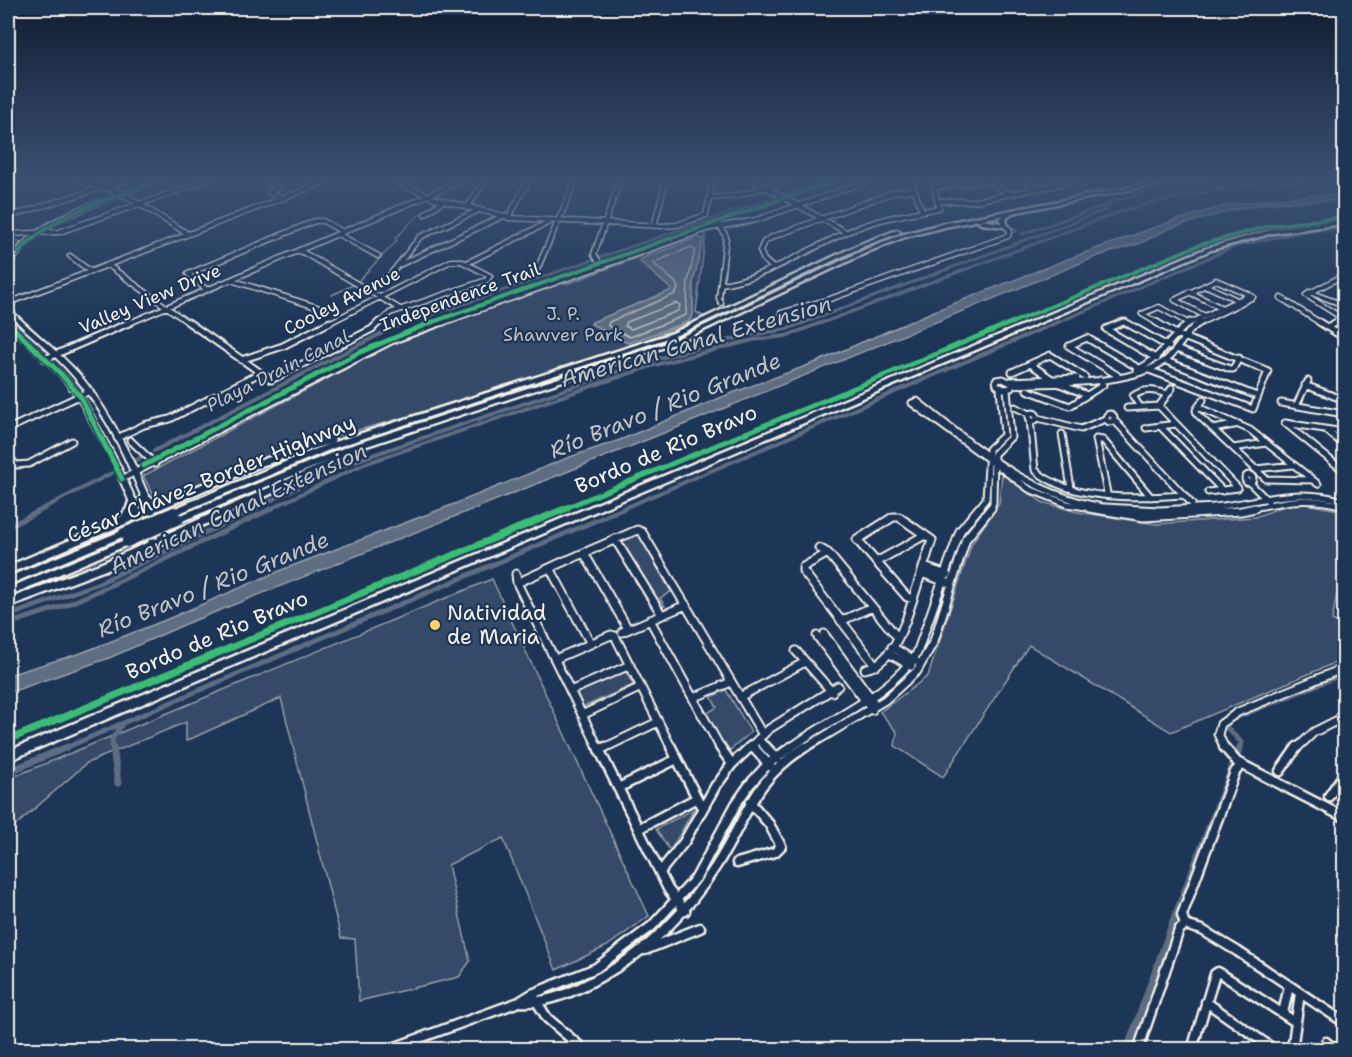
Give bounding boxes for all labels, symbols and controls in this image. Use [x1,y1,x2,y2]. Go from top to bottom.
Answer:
street label: Independence Trail [377,257,544,337]
street label: Valley View Drive [76,258,224,340]
street label: Cooley Avenue [280,261,404,341]
water label: American Canal Extension [557,289,835,394]
park label: J. P. Shawver Park [503,302,623,347]
water label: Playa Drain Canal [203,324,354,417]
water label: Río Bravo / Rio Grande [545,346,785,465]
street label: Bordo de Rio Bravo [570,398,762,500]
street label: César Chávez Border Highway [63,408,359,550]
water label: American Canal Extension [105,436,371,581]
water label: Río Bravo / Rio Grande [93,525,333,644]
street label: Bordo de Rio Bravo [121,584,313,686]
place label: Natividad de Maria [447,599,546,651]
marker: Natividad de Maria [428,618,442,632]

